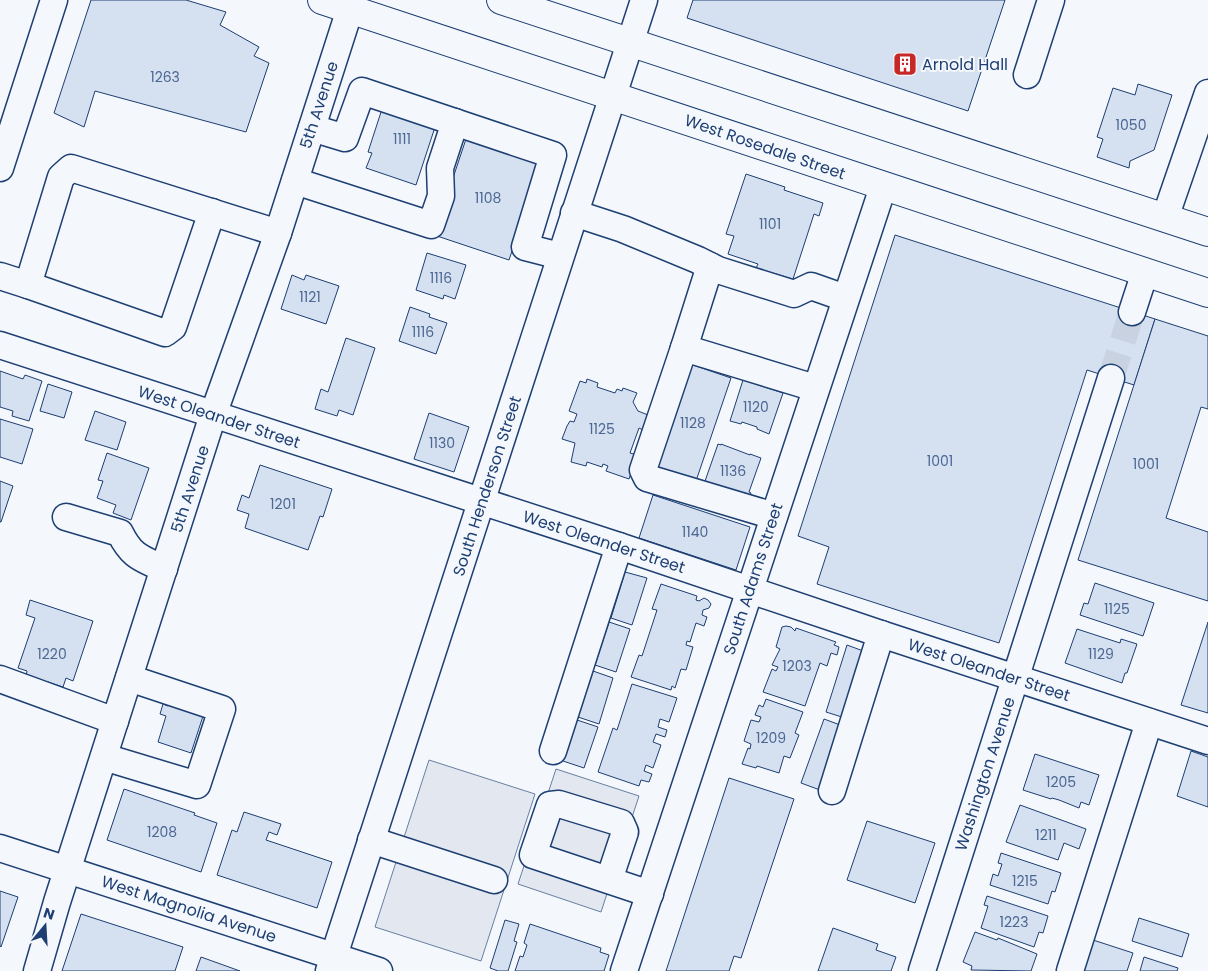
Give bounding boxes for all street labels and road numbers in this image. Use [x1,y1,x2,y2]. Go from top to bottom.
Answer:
street label: 5th Avenue [294,58,344,152]
street label: West Rosedale Street [681,109,849,185]
street label: West Oleander Street [135,380,303,454]
street label: South Henderson Street [447,393,527,579]
street label: 5th Avenue [165,442,215,536]
street label: South Adams Street [718,500,788,658]
street label: West Oleander Street [520,505,688,579]
street label: West Oleander Street [905,633,1073,707]
street label: Washington Avenue [949,694,1021,854]
street label: West Magnolia Avenue [98,870,280,948]

